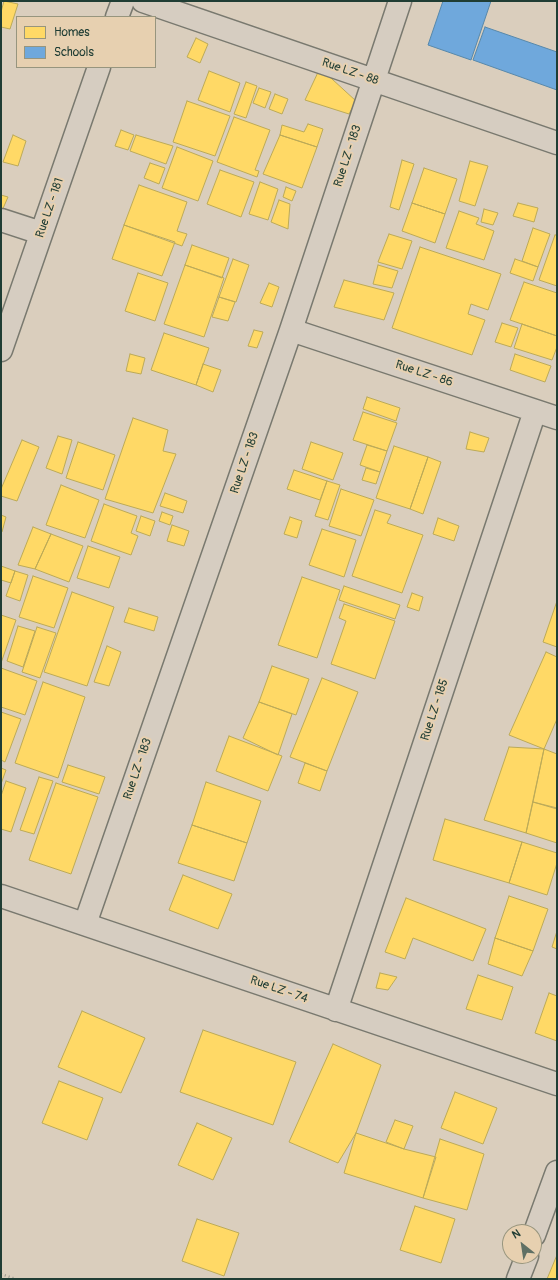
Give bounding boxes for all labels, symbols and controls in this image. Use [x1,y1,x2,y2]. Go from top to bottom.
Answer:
legend [16,16,156,68]
text: Homes [54,25,90,40]
text: Schools [54,45,94,60]
street label: Rue LZ - 88 [320,56,380,88]
street label: Rue LZ - 183 [331,123,365,189]
street label: Rue LZ - 181 [33,176,67,240]
street label: Rue LZ - 86 [393,358,455,390]
street label: Rue LZ - 183 [228,430,262,496]
street label: Rue LZ - 185 [418,677,452,743]
street label: Rue LZ - 183 [121,736,155,802]
street label: Rue LZ - 74 [248,973,310,1007]
north arrow [502,1224,542,1264]
text: N [510,1227,523,1242]

